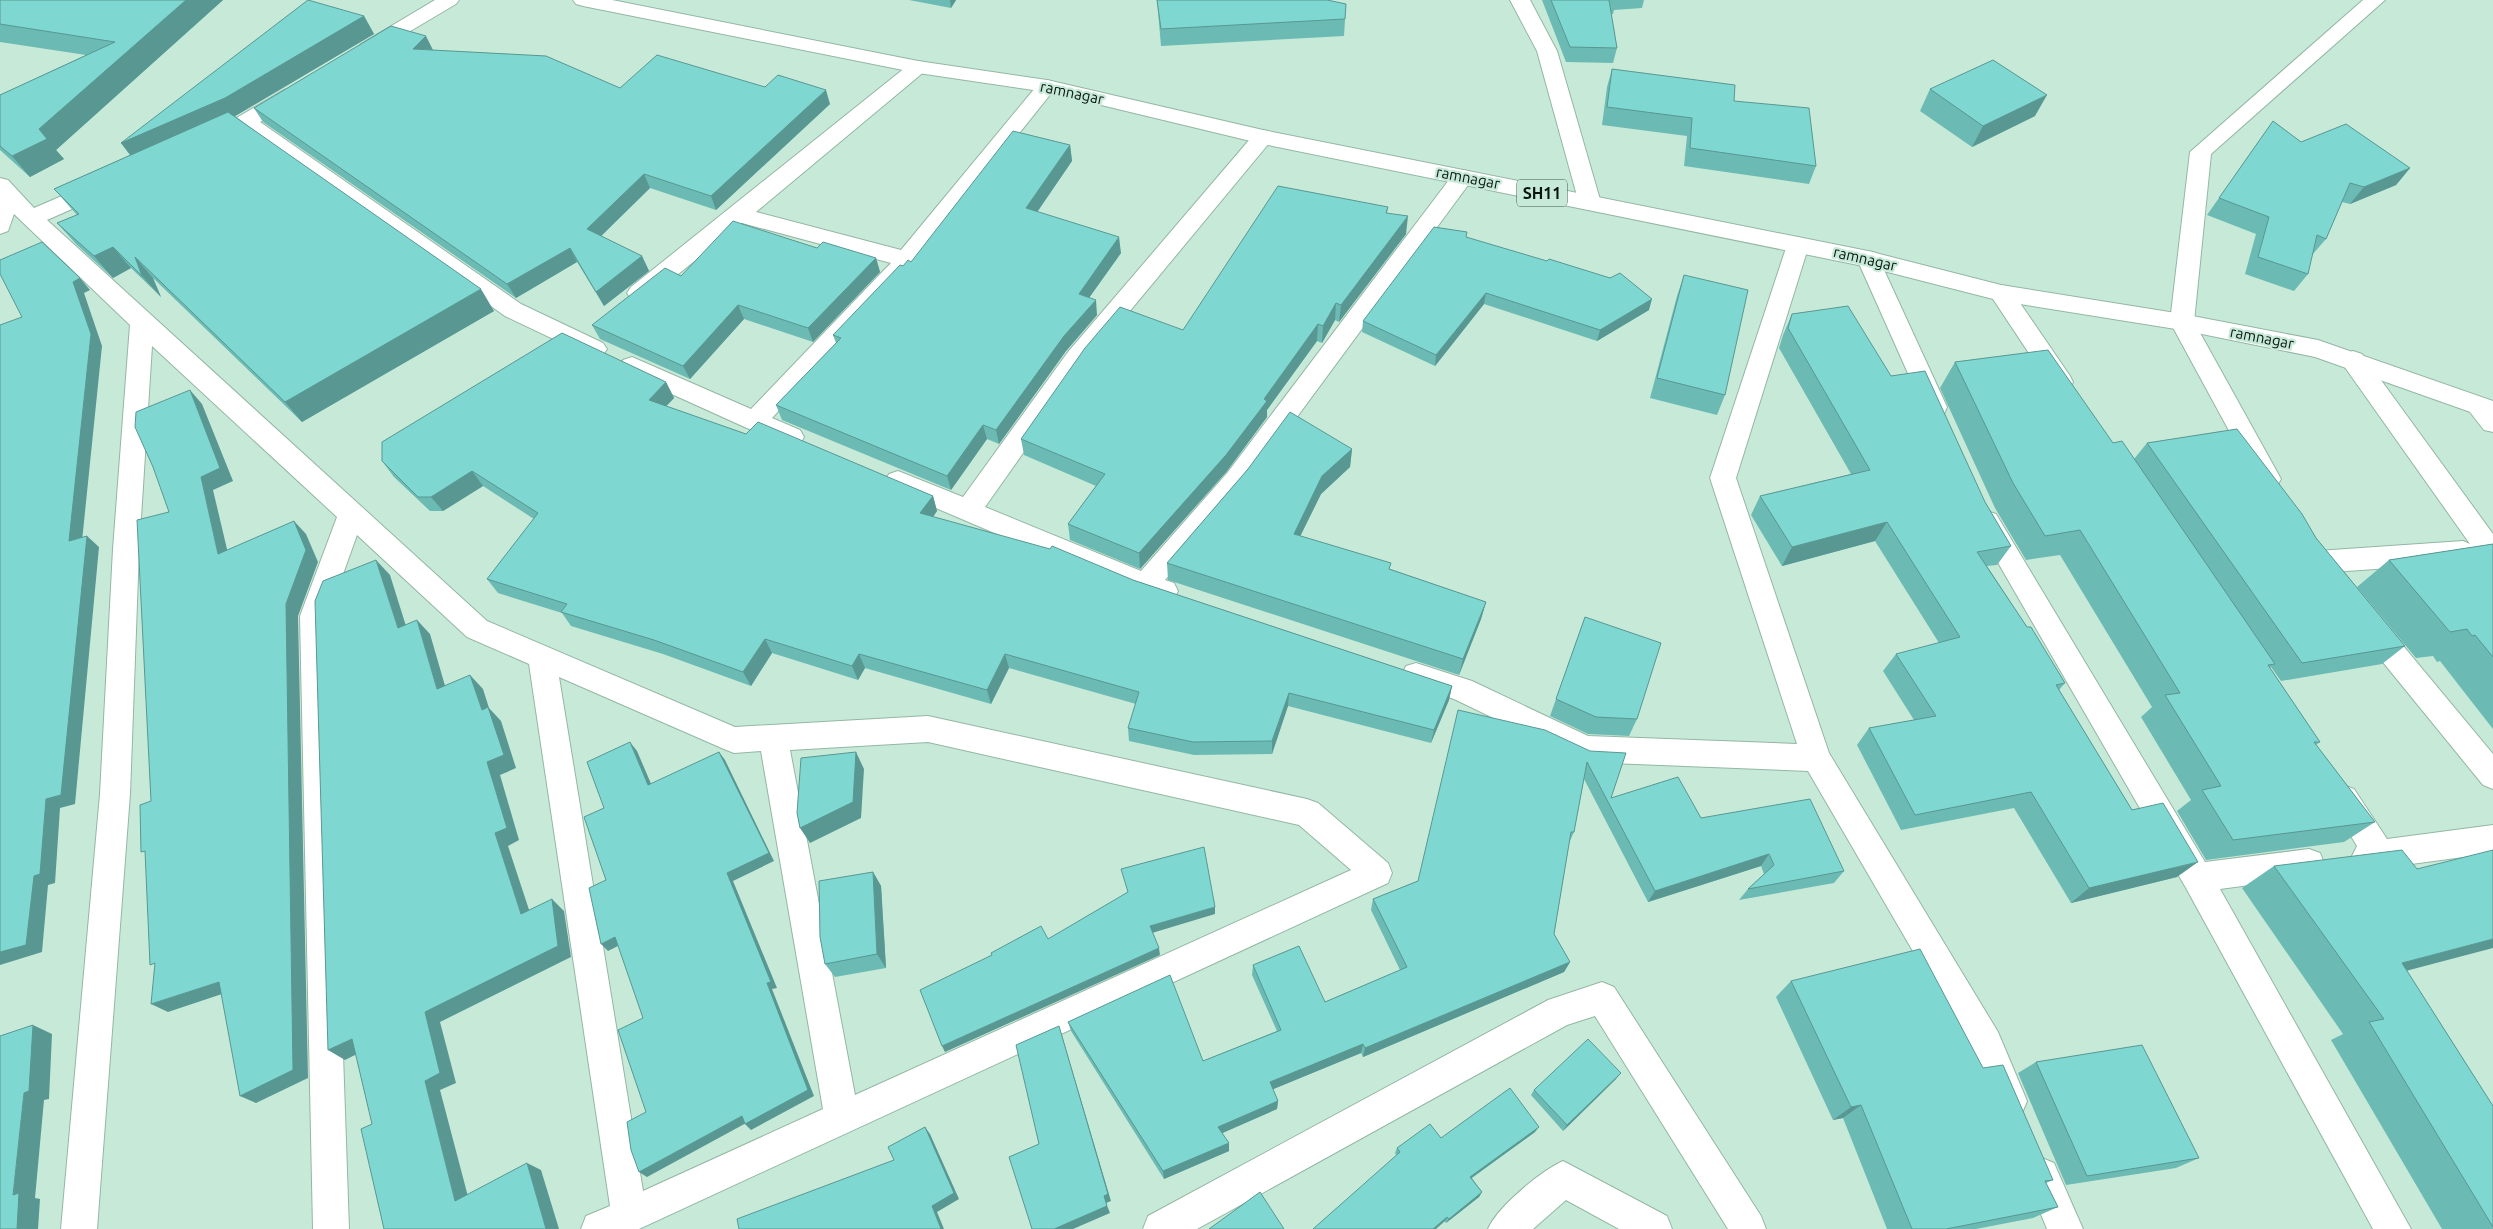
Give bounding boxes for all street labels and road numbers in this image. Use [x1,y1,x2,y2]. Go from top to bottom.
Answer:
street label: ramnagar [1039,77,1106,108]
street label: ramnagar [1435,163,1502,192]
road number: SH11 [1517,180,1567,207]
street label: ramnagar [1832,243,1899,274]
street label: ramnagar [2229,323,2296,352]

